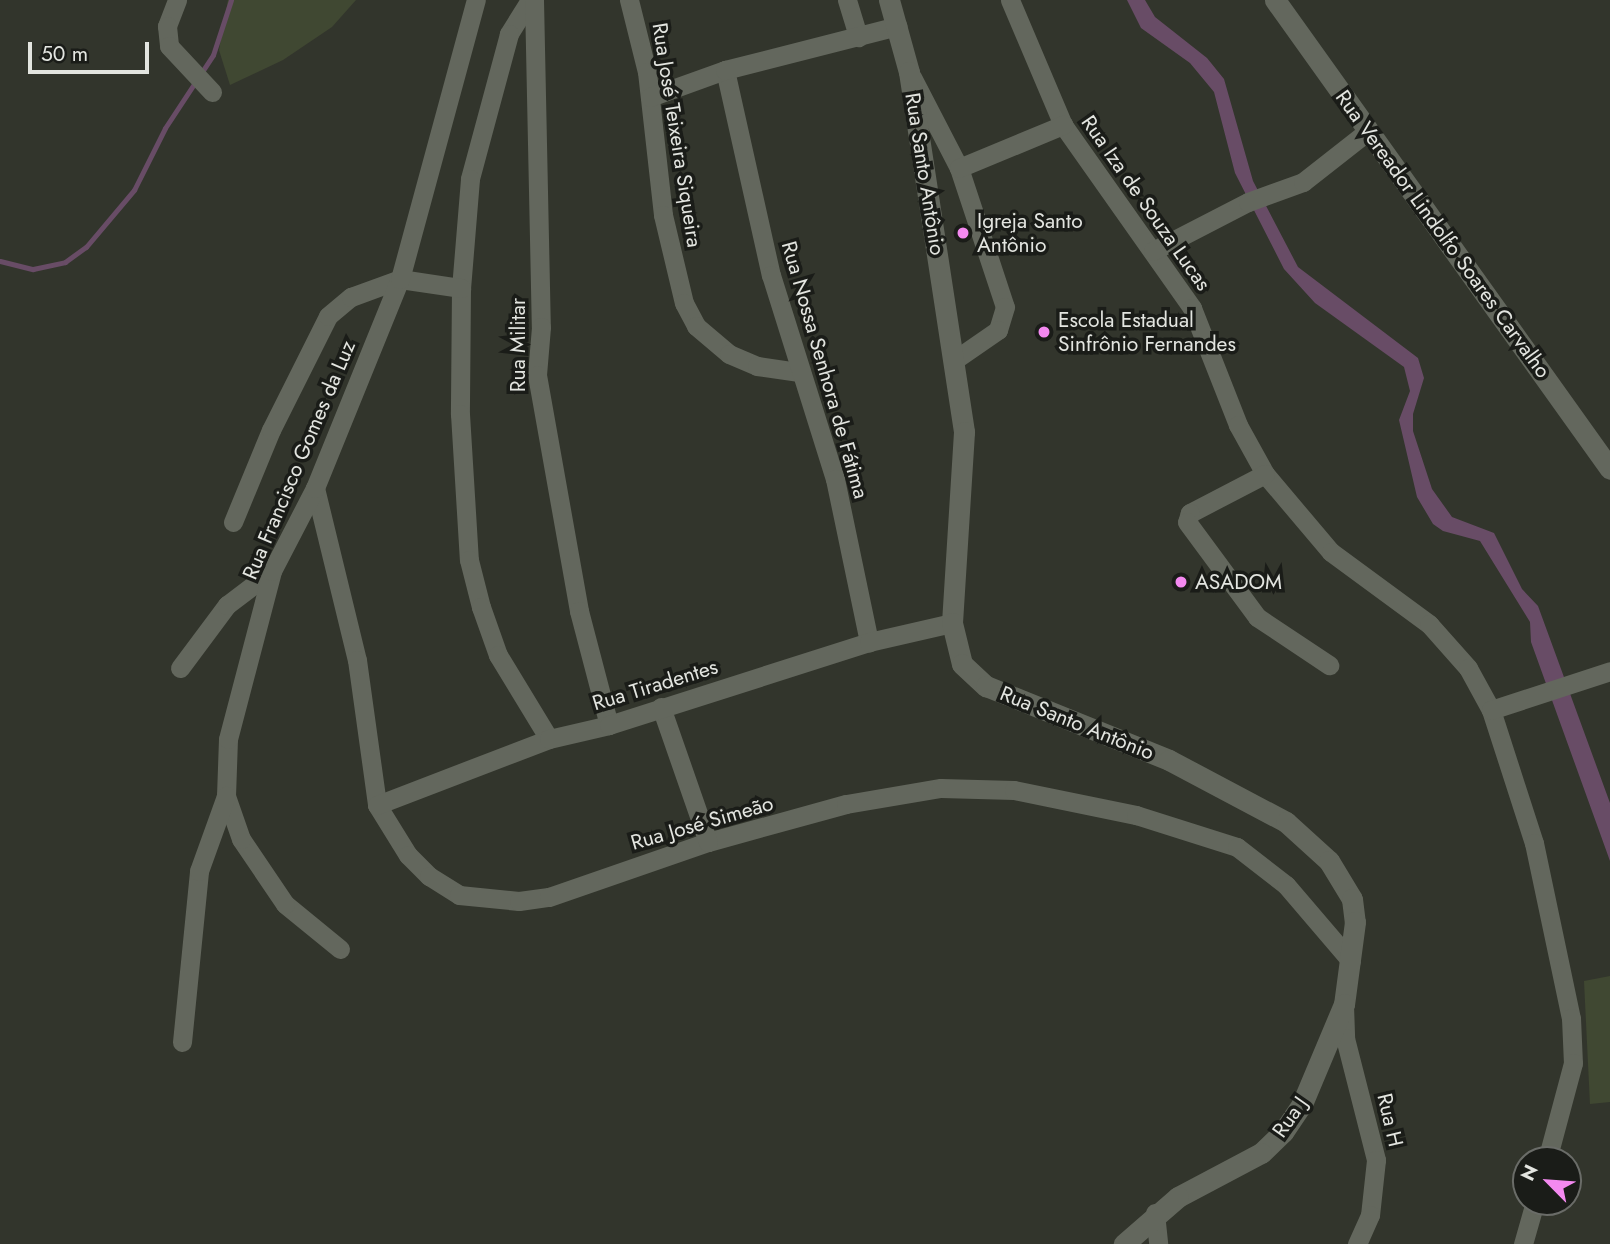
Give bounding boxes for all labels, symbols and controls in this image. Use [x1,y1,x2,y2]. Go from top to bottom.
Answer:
street label: Rua José Teixeira Siqueira [647,21,707,249]
scale bar [32,28,152,72]
text: 50 m [41,39,88,69]
street label: Rua Vereador Lindolfo Soares Carvalho [1330,85,1556,383]
street label: Rua Santo Antônio [900,91,950,257]
street label: Rua Iza de Souza Lucas [1076,111,1216,295]
place label: Igreja Santo Antônio [977,208,1083,258]
marker: Igreja Santo Antônio [955,225,971,241]
street label: Rua Nossa Senhora de Fátima [776,238,874,502]
street label: Rua Militar [505,298,531,392]
place label: Escola Estadual Sinfrônio Fernandes [1058,307,1236,357]
marker: Escola Estadual Sinfrônio Fernandes [1036,324,1052,340]
street label: Rua Francisco Gomes da Luz [237,337,361,583]
place label: ASADOM [1195,569,1282,595]
marker: ASADOM [1173,574,1189,590]
street label: Rua Tiradentes [589,654,721,716]
street label: Rua Santo Antônio [996,681,1158,765]
street label: Rua José Simeão [628,791,776,855]
street label: Rua H [1372,1091,1408,1149]
street label: Rua J [1267,1092,1313,1142]
north arrow [1512,1146,1582,1216]
text: N [1514,1160,1545,1185]

